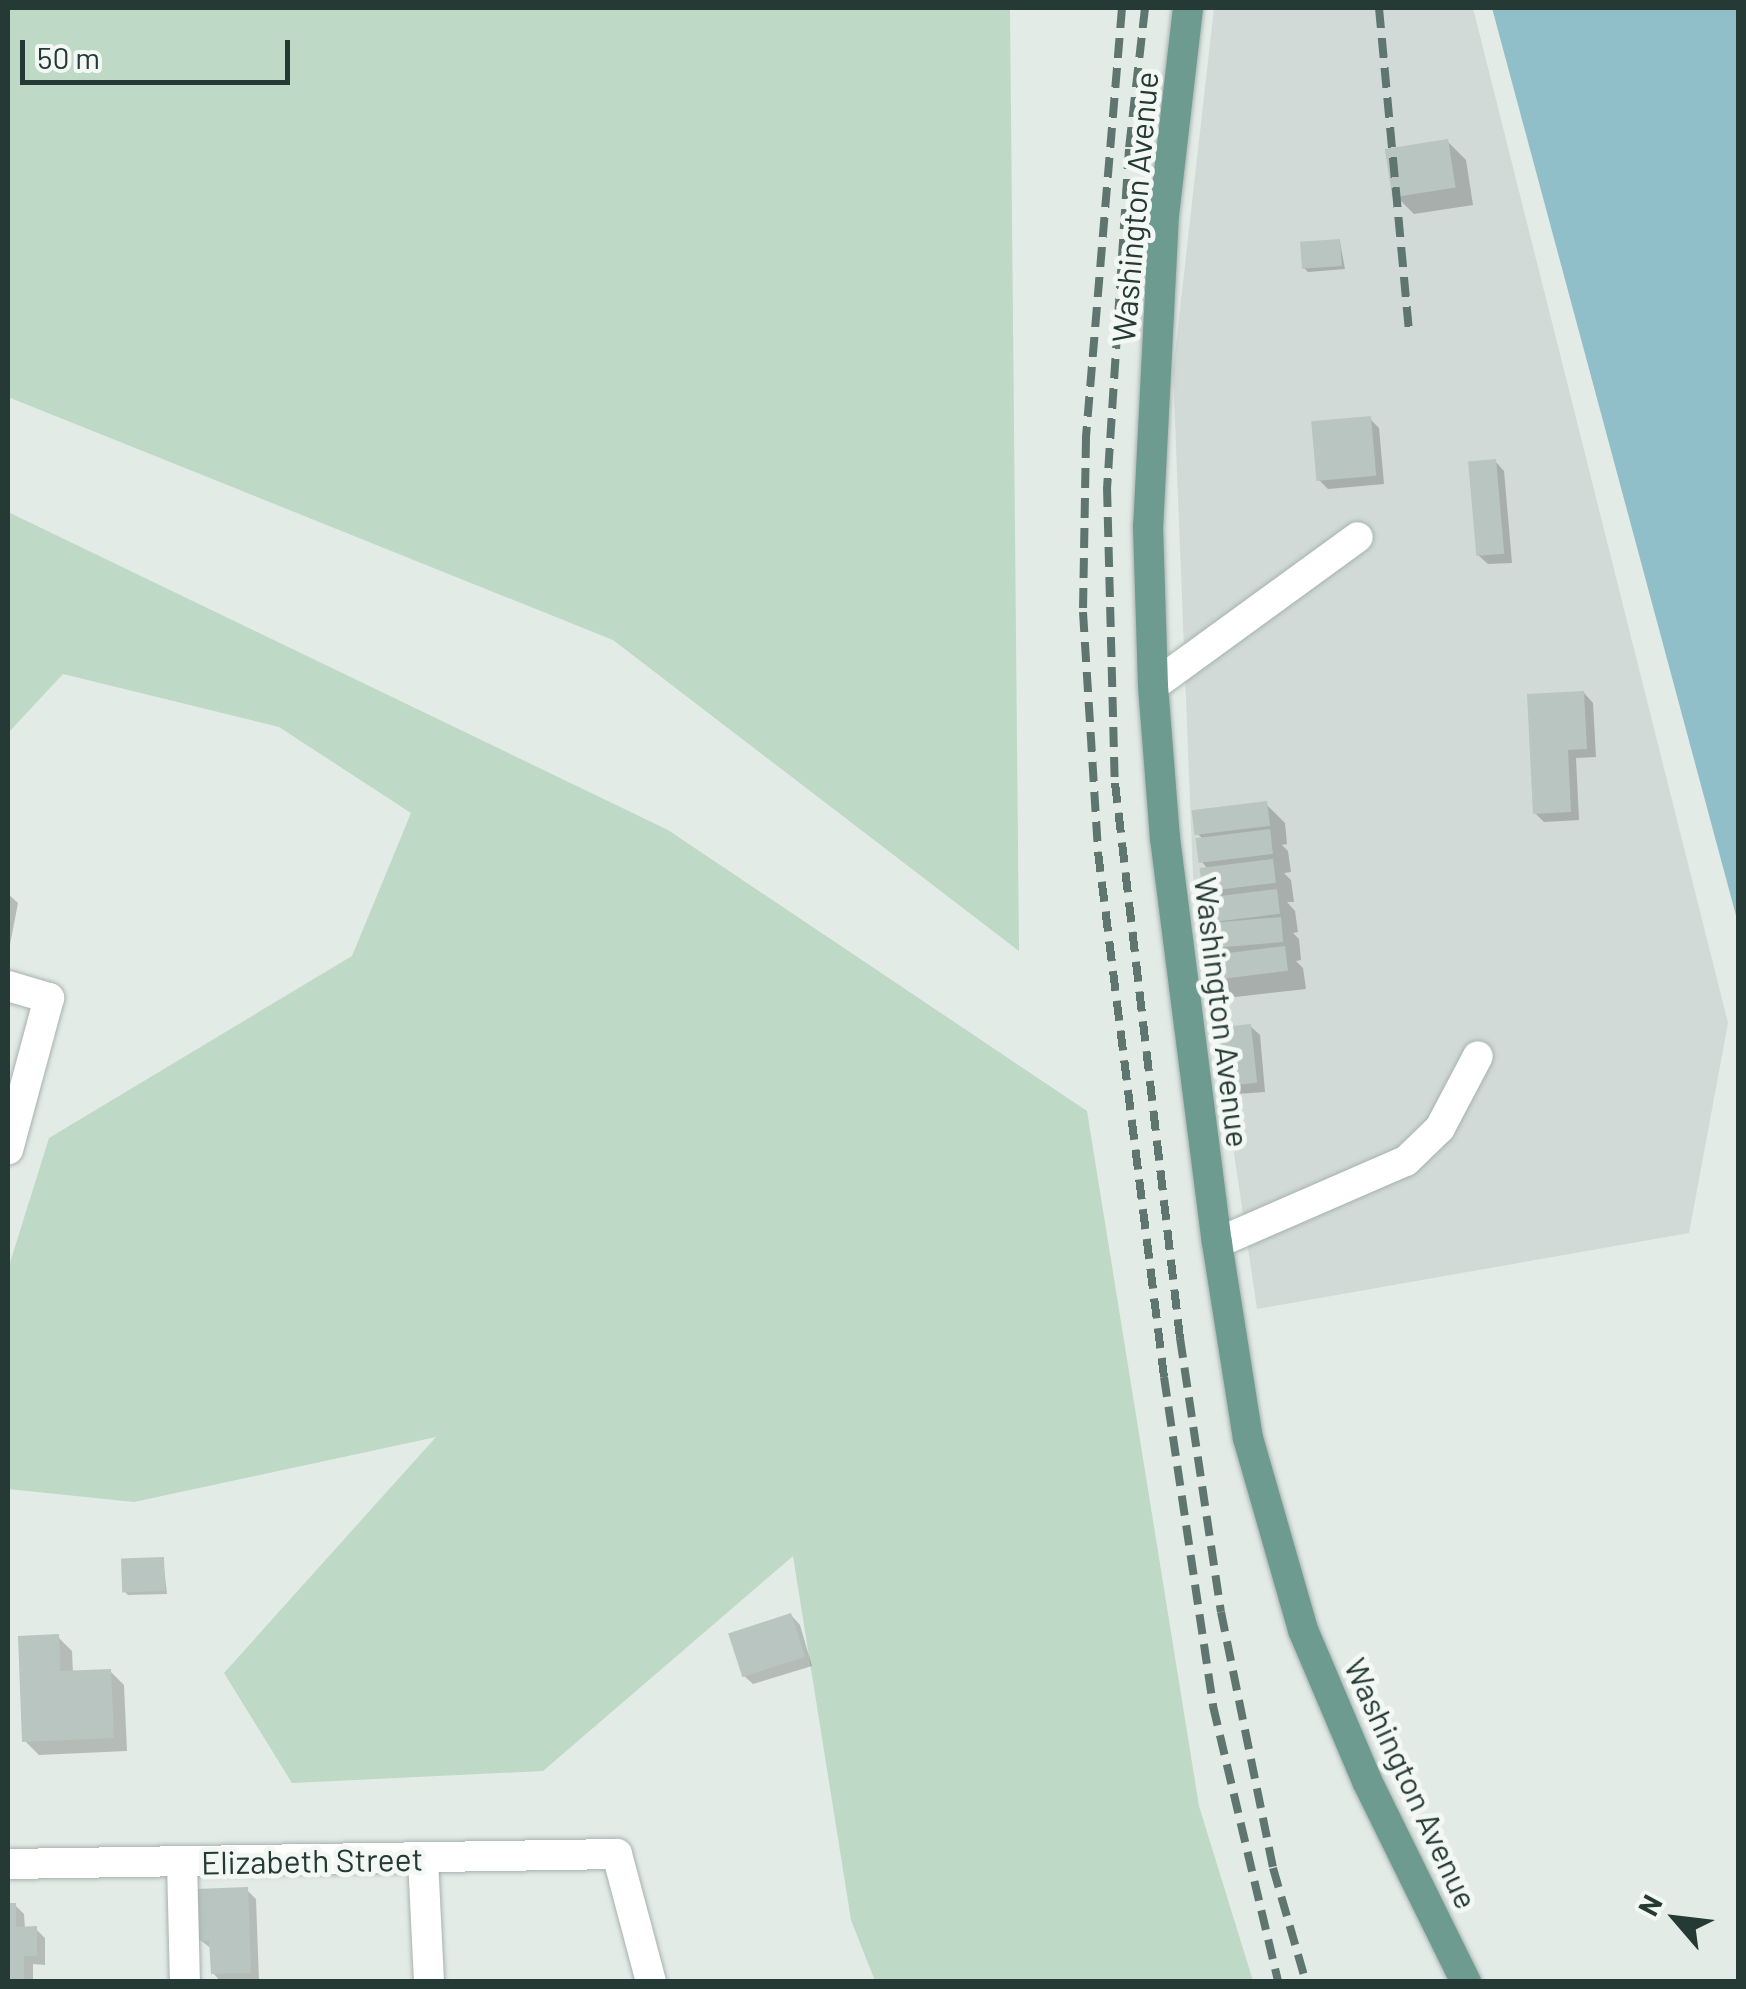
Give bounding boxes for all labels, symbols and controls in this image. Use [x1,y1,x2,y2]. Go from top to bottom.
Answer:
scale bar [25,20,295,82]
text: 50 m [37,39,100,75]
street label: Washington Avenue [1103,70,1165,344]
street label: Washington Avenue [1187,875,1259,1149]
street label: Washington Avenue [1337,1652,1487,1914]
street label: Elizabeth Street [201,1839,423,1881]
north arrow [1626,1869,1726,1969]
text: N [1630,1889,1669,1921]

